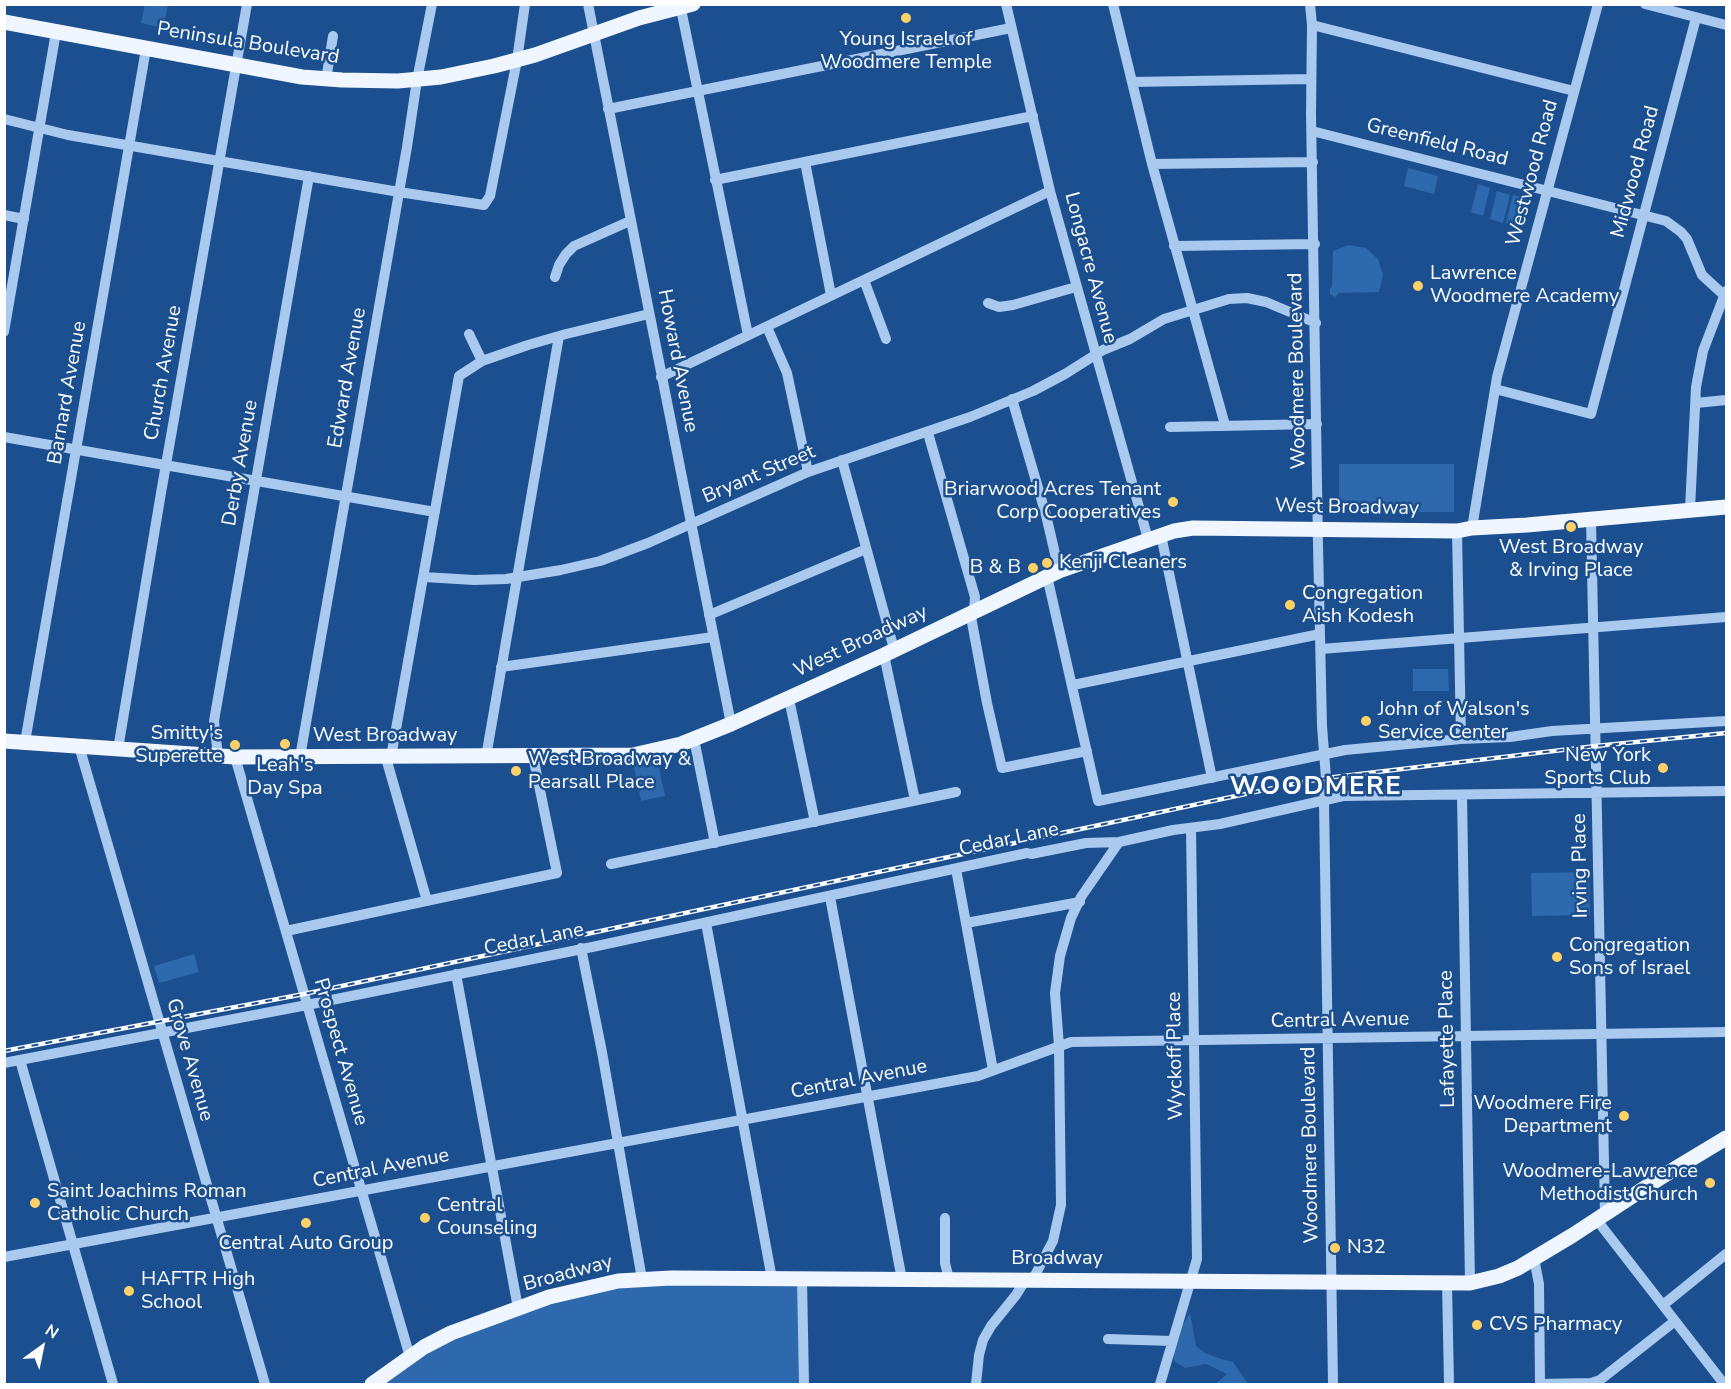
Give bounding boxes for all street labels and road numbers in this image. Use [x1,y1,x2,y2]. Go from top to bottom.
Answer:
street label: Peninsula Boulevard [155,18,341,70]
street label: Westwood Road [1502,97,1564,249]
street label: Midwood Road [1607,103,1665,241]
street label: Greenfield Road [1364,114,1510,172]
street label: Longacre Avenue [1058,190,1122,346]
street label: Woodmere Boulevard [1284,272,1312,470]
street label: Howard Avenue [651,287,703,435]
street label: Church Avenue [140,304,188,442]
street label: Edward Avenue [324,306,372,450]
street label: Barnard Avenue [44,319,92,467]
street label: Derby Avenue [218,398,264,528]
street label: Bryant Street [699,441,819,509]
street label: West Broadway [1275,495,1419,521]
street label: West Broadway [790,601,932,683]
street label: West Broadway [313,724,457,748]
street label: Irving Place [1568,813,1594,919]
street label: Cedar Lane [957,818,1061,862]
street label: Cedar Lane [482,919,586,961]
street label: Lafayette Place [1435,970,1461,1108]
street label: Prospect Avenue [308,976,372,1128]
street label: Wyckoff Place [1163,991,1189,1121]
street label: Grove Avenue [160,996,218,1124]
street label: Central Avenue [1271,1008,1409,1034]
street label: Woodmere Boulevard [1297,1046,1325,1244]
street label: Central Avenue [789,1055,929,1105]
street label: Central Avenue [311,1144,451,1194]
street label: Broadway [1011,1247,1103,1271]
street label: Broadway [521,1251,615,1297]

